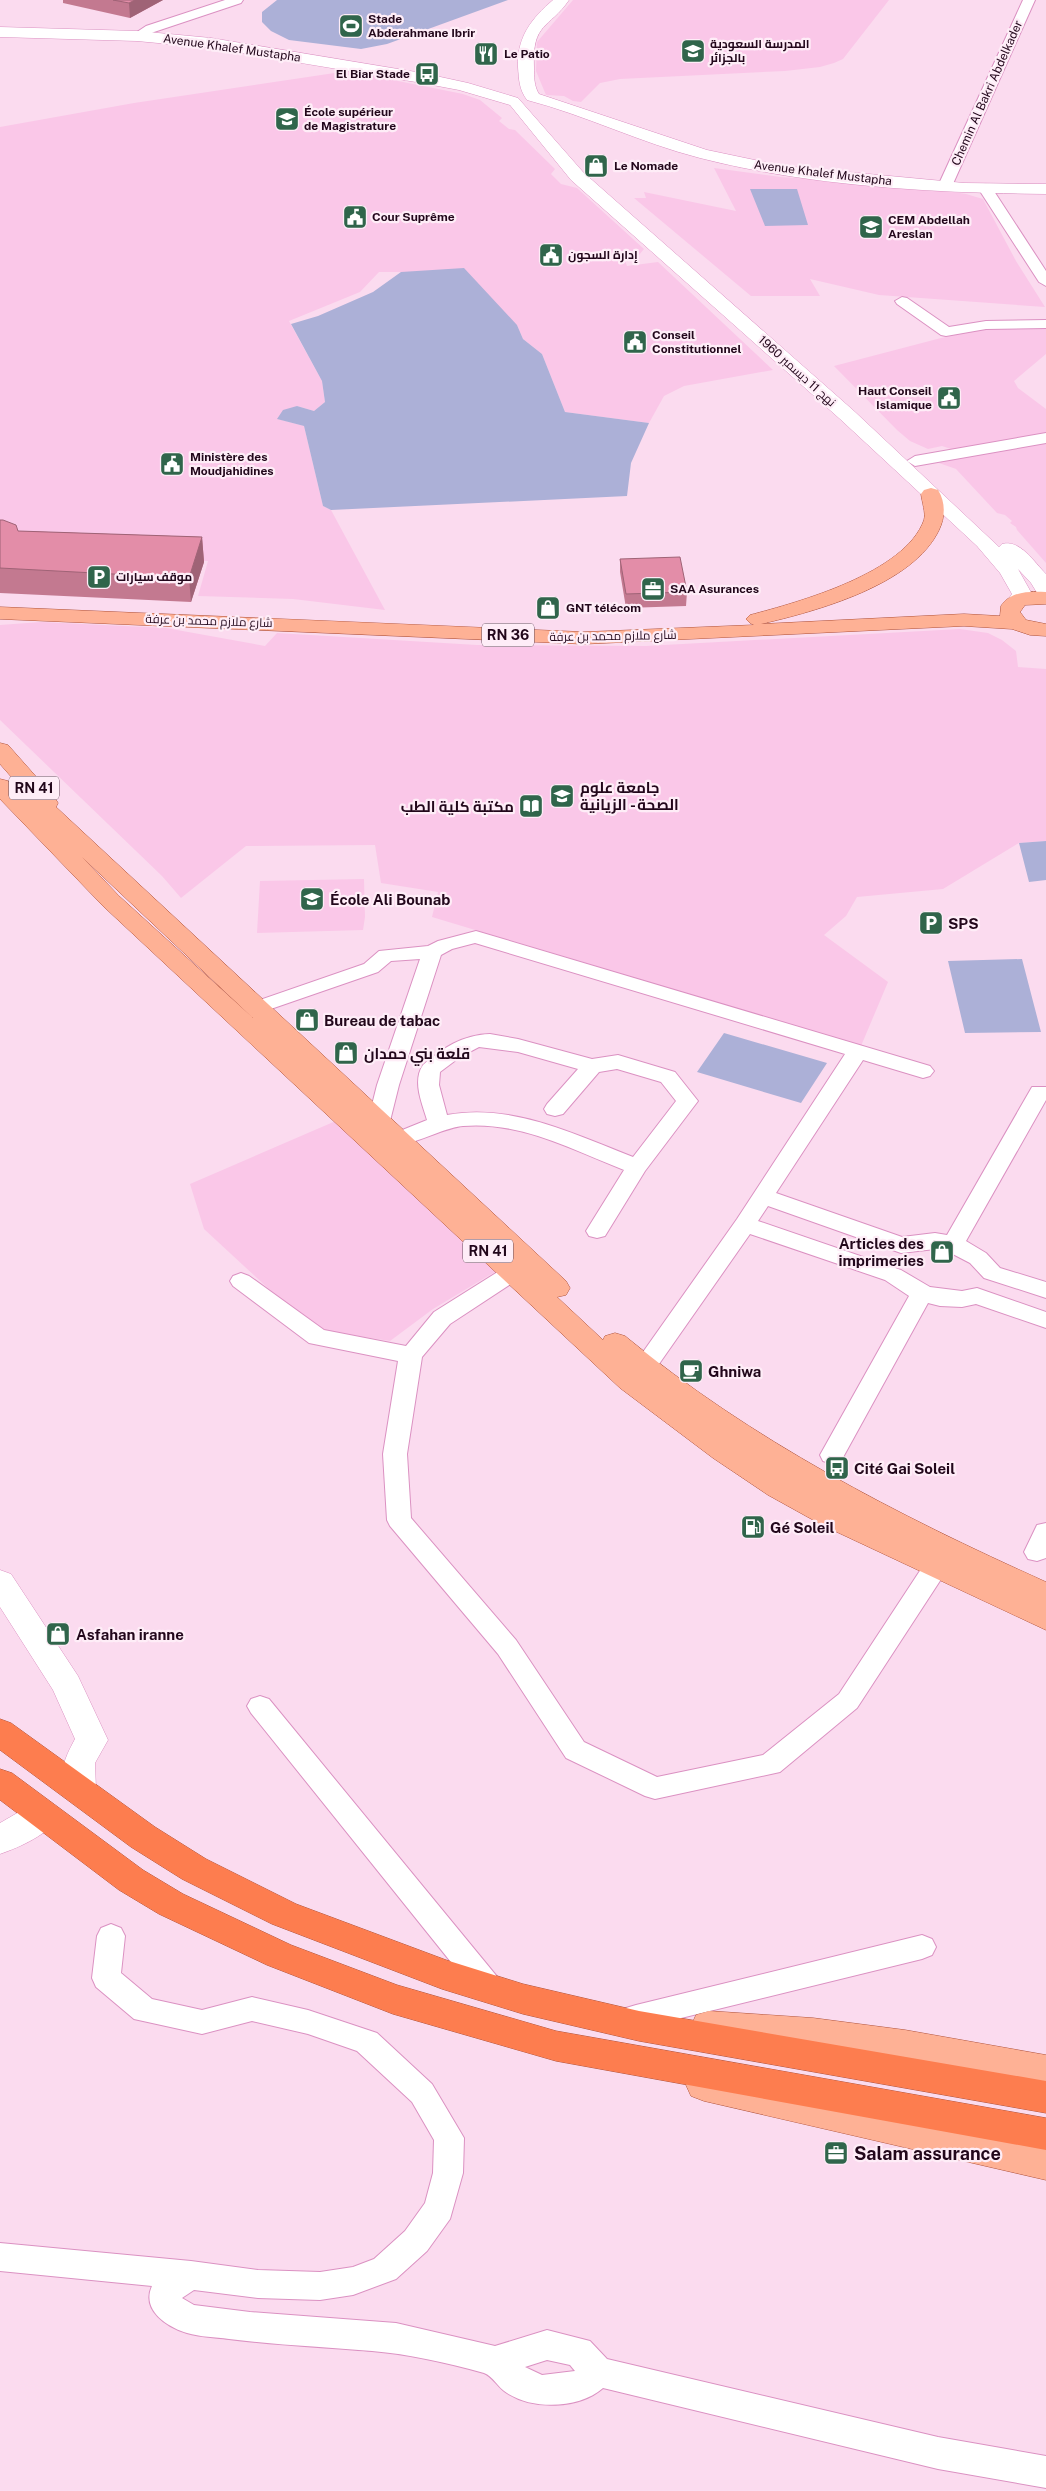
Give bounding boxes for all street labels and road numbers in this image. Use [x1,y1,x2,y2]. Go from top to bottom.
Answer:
street label: Chemin Al Bakri Abdelkader [949,18,1026,168]
street label: Avenue Khalef Mustapha [162,31,302,65]
street label: Avenue Khalef Mustapha [753,158,893,188]
street label: نهج 11 ديسمبر 1960 [755,333,838,410]
street label: شارع ملازم محمد بن عرفة [145,612,273,631]
road number: RN 36 [482,624,534,646]
street label: شارع ملازم محمد بن عرفة [549,628,677,645]
road number: RN 41 [9,776,59,800]
road number: RN 41 [463,1240,513,1262]

